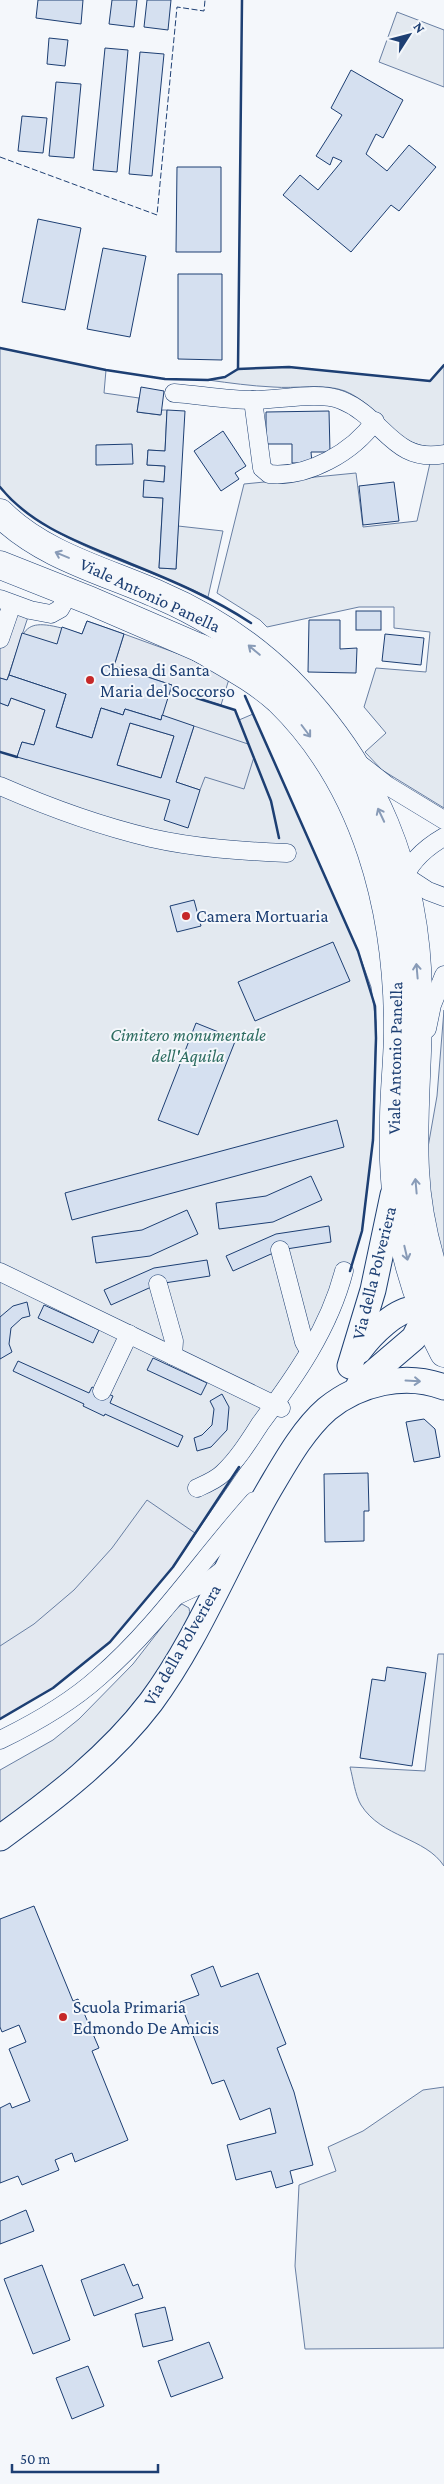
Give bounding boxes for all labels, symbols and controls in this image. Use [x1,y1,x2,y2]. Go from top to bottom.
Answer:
north arrow [384,10,434,60]
text: N [410,19,429,36]
one-way arrow [55,549,70,559]
street label: Viale Antonio Panella [77,554,223,636]
one-way arrow [247,644,260,655]
place label: Chiesa di Santa Maria del Soccorso [100,660,235,701]
marker: Chiesa di Santa Maria del Soccorso [84,674,96,686]
one-way arrow [301,724,311,738]
one-way arrow [376,808,385,823]
place label: Camera Mortuaria [196,906,329,926]
marker: Camera Mortuaria [180,910,192,922]
one-way arrow [412,963,422,979]
street label: Viale Antonio Panella [384,981,406,1135]
park label: Cimitero monumentale dell'Aquila [110,1025,266,1066]
one-way arrow [411,1178,421,1194]
street label: Via della Polveriera [348,1204,400,1342]
one-way arrow [401,1244,411,1260]
one-way arrow [404,1376,420,1385]
street label: Via della Polveriera [139,1581,225,1709]
place label: Scuola Primaria Edmondo De Amicis [73,1997,219,2038]
marker: Scuola Primaria Edmondo De Amicis [57,2011,69,2023]
scale bar [12,2442,159,2474]
text: 50 m [20,2451,50,2467]

